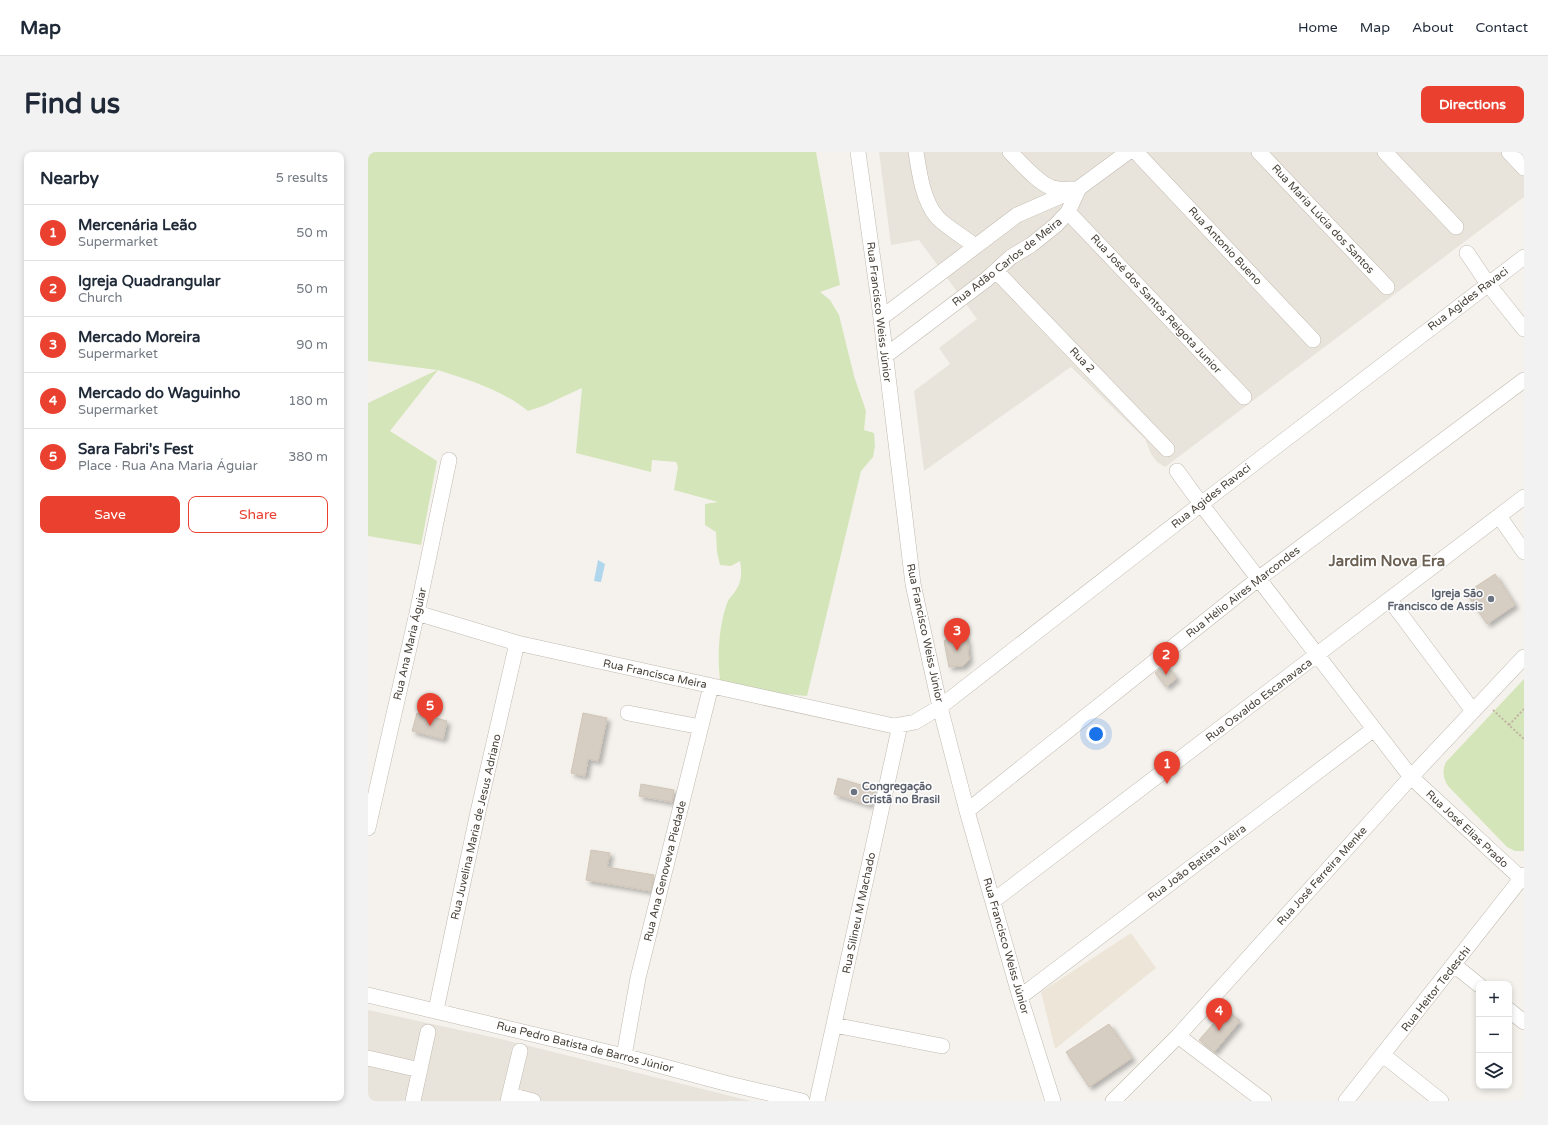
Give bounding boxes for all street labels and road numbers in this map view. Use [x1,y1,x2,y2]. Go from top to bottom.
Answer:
street label: Rua Maria Lúcia dos Santos [1269,162,1377,276]
street label: Rua Antonio Bueno [1185,204,1265,288]
street label: Rua Adão Carlos de Meira [949,215,1065,309]
street label: Rua José dos Santos Reigota Junior [1088,232,1225,377]
street label: Rua Francisco Weiss Júnior [864,241,894,384]
street label: Rua Agides Ravaci [1425,265,1511,333]
street label: Rua 2 [1067,345,1097,376]
street label: Rua Agides Ravaci [1169,461,1253,531]
street label: Rua Hélio Aires Marcondes [1184,544,1302,640]
street label: Rua Francisco Weiss Júnior [904,562,946,704]
street label: Rua Ana Maria Águiar [390,585,429,702]
street label: Rua Osvaldo Escanavaca [1203,656,1315,744]
street label: Rua Francisca Meira [602,657,708,691]
street label: Rua Juvelina Maria de Jesus Adriano [448,732,504,921]
street label: Rua José Elias Prado [1423,787,1511,871]
street label: Rua Ana Genoveva Piedade [641,799,689,943]
street label: Rua João Batista Viêira [1145,822,1249,904]
street label: Rua José Ferreira Menke [1274,824,1370,928]
street label: Rua Silineu M Machado [840,851,878,975]
street label: Rua Francisco Weiss Júnior [980,876,1032,1017]
street label: Rua Heitor Tedeschi [1399,944,1473,1034]
street label: Rua Pedro Batista de Barros Júnior [495,1019,676,1075]

